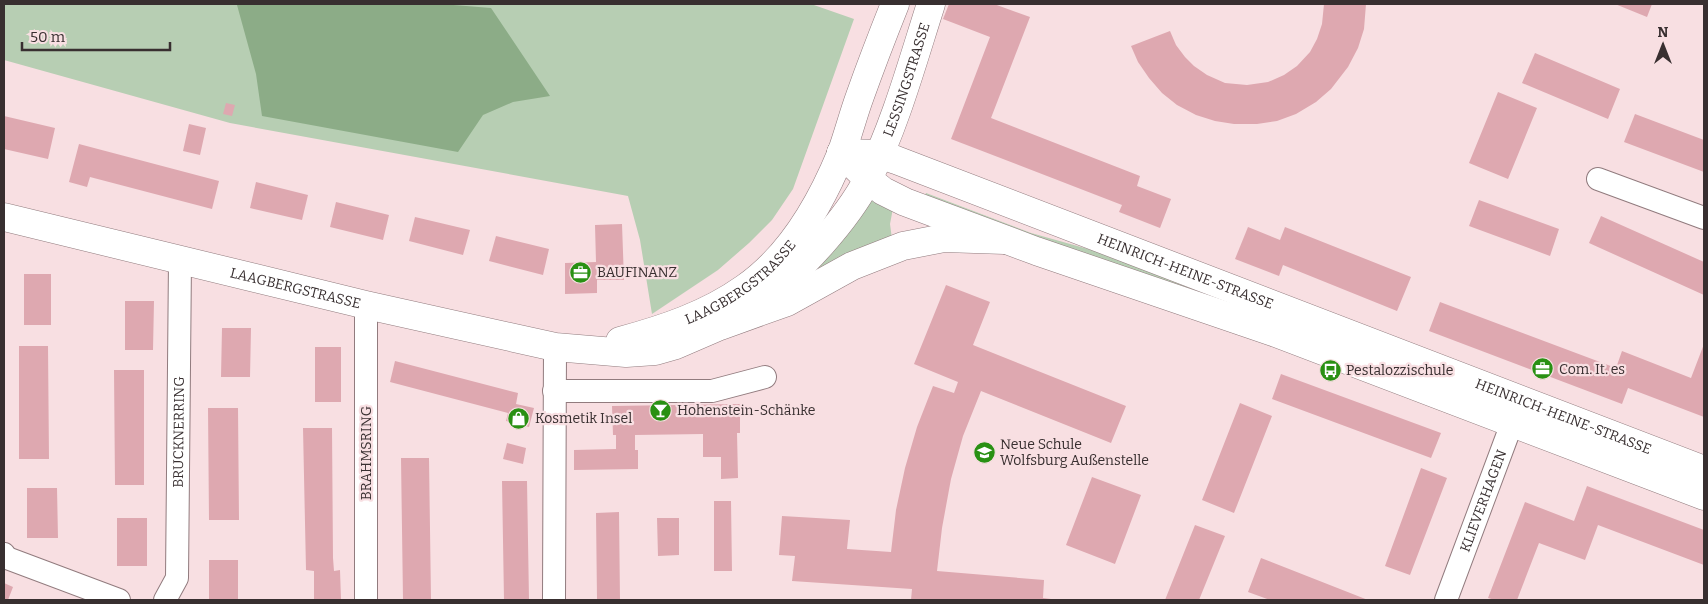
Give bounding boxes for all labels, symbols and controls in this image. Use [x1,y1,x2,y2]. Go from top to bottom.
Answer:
scale bar [22,20,170,52]
street label: LESSINGSTRASSE [880,20,934,139]
north arrow [1638,20,1688,70]
text: N [1658,24,1669,41]
text: 50 m [30,28,66,46]
street label: HEINRICH-HEINE-STRASSE [1095,230,1276,313]
street label: LAAGBERGSTRASSE [683,237,800,328]
office icon: BAUFINANZ [569,260,593,284]
street label: LAAGBERGSTRASSE [228,264,362,312]
place label: BAUFINANZ [597,264,677,281]
office icon: Com. It. es [1531,357,1555,381]
bus stop icon: Pestalozzischule [1318,358,1342,382]
place label: Com. It. es [1559,361,1625,378]
place label: Pestalozzischule [1346,362,1453,379]
street label: HEINRICH-HEINE-STRASSE [1473,375,1654,458]
street label: BRUCKNERRING [170,376,188,488]
bar icon: Hohenstein-Schänke [649,398,673,422]
place label: Hohenstein-Schänke [677,402,815,419]
street label: BRAHMSRING [358,406,375,500]
shop icon: Kosmetik Insel [507,406,531,430]
place label: Kosmetik Insel [535,410,632,427]
place label: Neue Schule Wolfsburg Außenstelle [1000,436,1149,469]
school or university icon: Neue Schule Wolfsburg Außenstelle [972,440,996,464]
street label: KLIEVERHAGEN [1457,447,1510,554]

